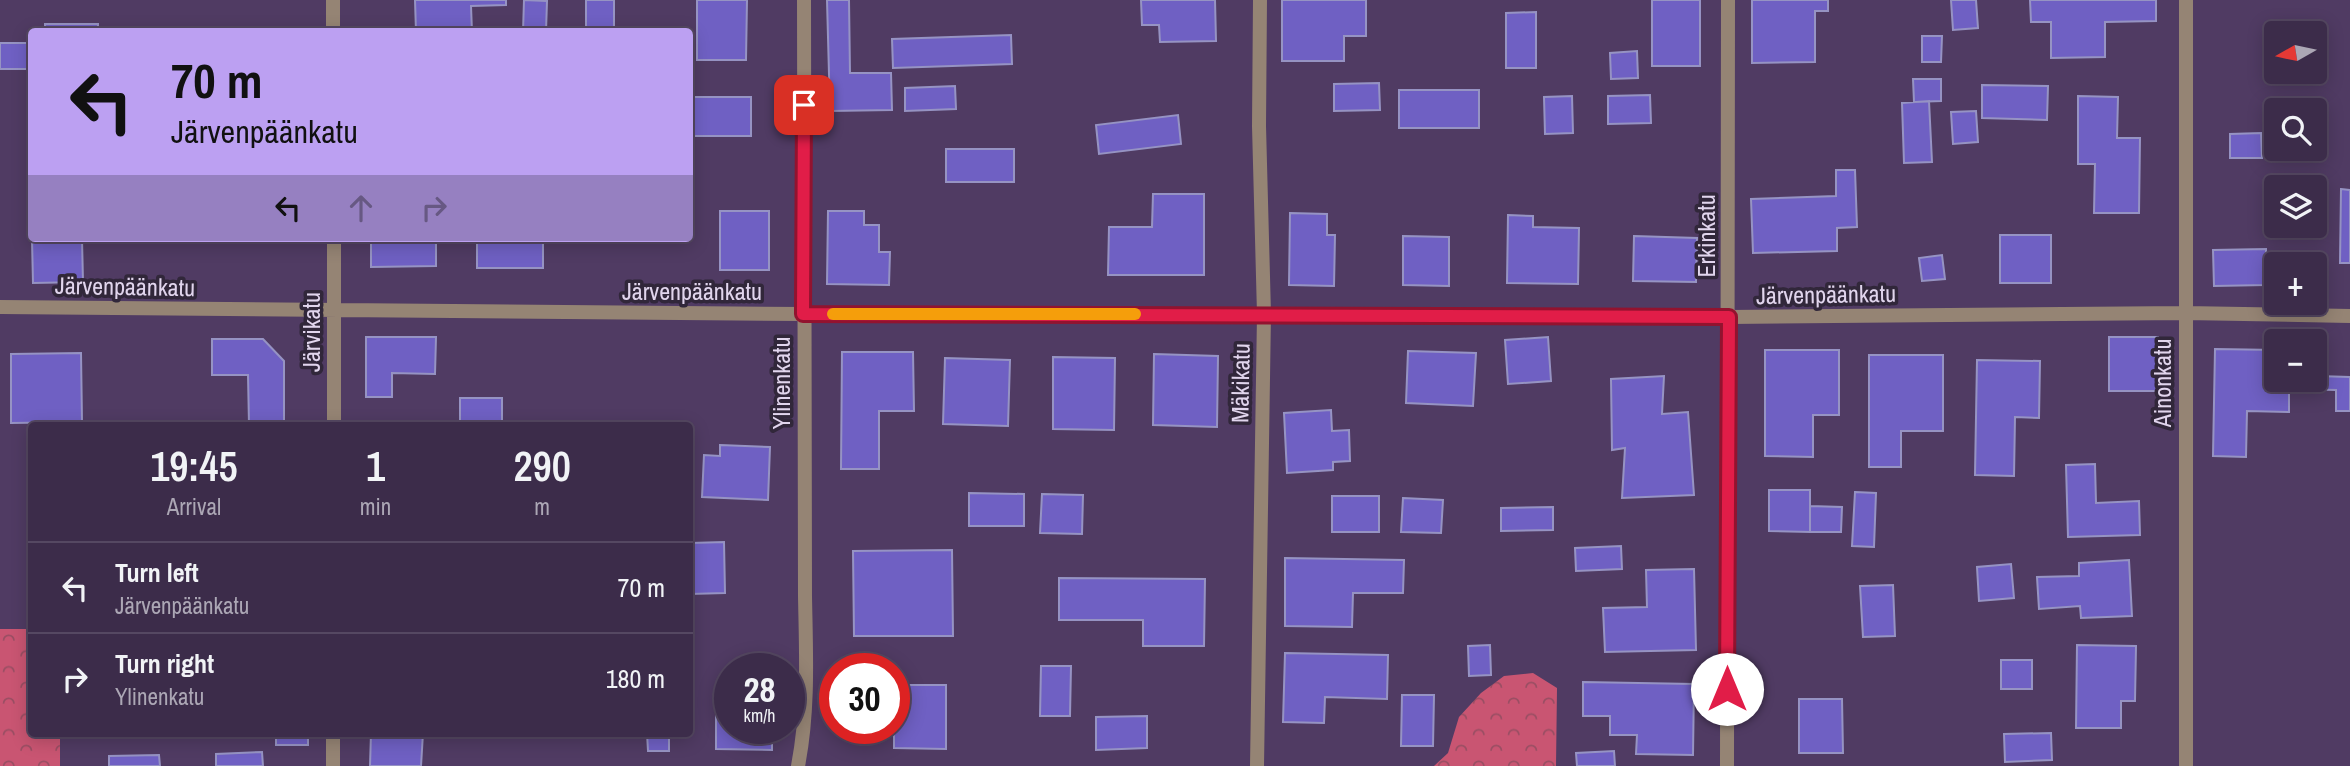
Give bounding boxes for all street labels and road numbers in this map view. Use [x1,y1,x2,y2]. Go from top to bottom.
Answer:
street label: Erkinkatu [1690,194,1722,278]
street label: Järvenpäänkatu [55,269,195,303]
street label: Järvenpäänkatu [622,275,762,307]
street label: Järvenpäänkatu [1756,277,1896,311]
street label: Järvikatu [295,292,327,372]
street label: Ylinenkatu [765,337,797,430]
street label: Ainonkatu [2146,339,2178,428]
street label: Mäkikatu [1223,343,1257,423]

